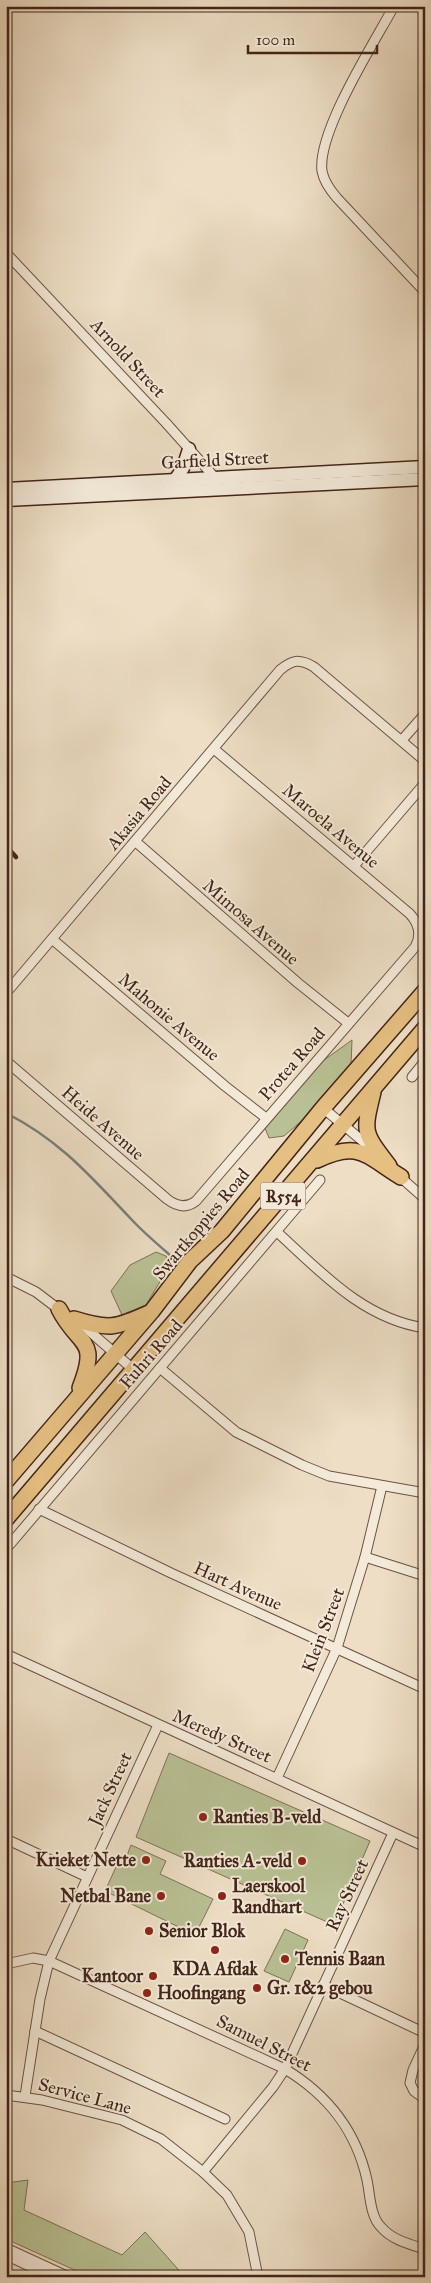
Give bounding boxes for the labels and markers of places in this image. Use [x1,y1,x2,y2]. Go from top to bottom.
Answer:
place label: Ranties B-veld [213,1806,322,1828]
marker: Ranties B-veld [197,1811,209,1823]
place label: Krieket Nette [36,1849,136,1871]
place label: Ranties A-veld [184,1850,293,1872]
marker: Krieket Nette [140,1854,152,1866]
marker: Ranties A-veld [296,1855,308,1867]
place label: Laerskool Randhart [232,1875,306,1918]
place label: Netbal Bane [60,1885,151,1907]
marker: Netbal Bane [155,1890,167,1902]
marker: Laerskool Randhart [216,1890,228,1902]
place label: Senior Blok [159,1920,246,1942]
marker: Senior Blok [143,1925,155,1937]
marker: KDA Afdak [209,1944,221,1956]
place label: Tennis Baan [294,1948,385,1970]
marker: Tennis Baan [279,1953,291,1965]
place label: KDA Afdak [172,1958,258,1980]
place label: Kantoor [81,1965,144,1987]
marker: Kantoor [147,1970,159,1982]
place label: Gr. 1&2 gebou [267,1977,373,2000]
place label: Hoofingang [157,1982,246,2005]
marker: Gr. 1&2 gebou [251,1982,263,1994]
marker: Hoofingang [141,1987,153,1999]

